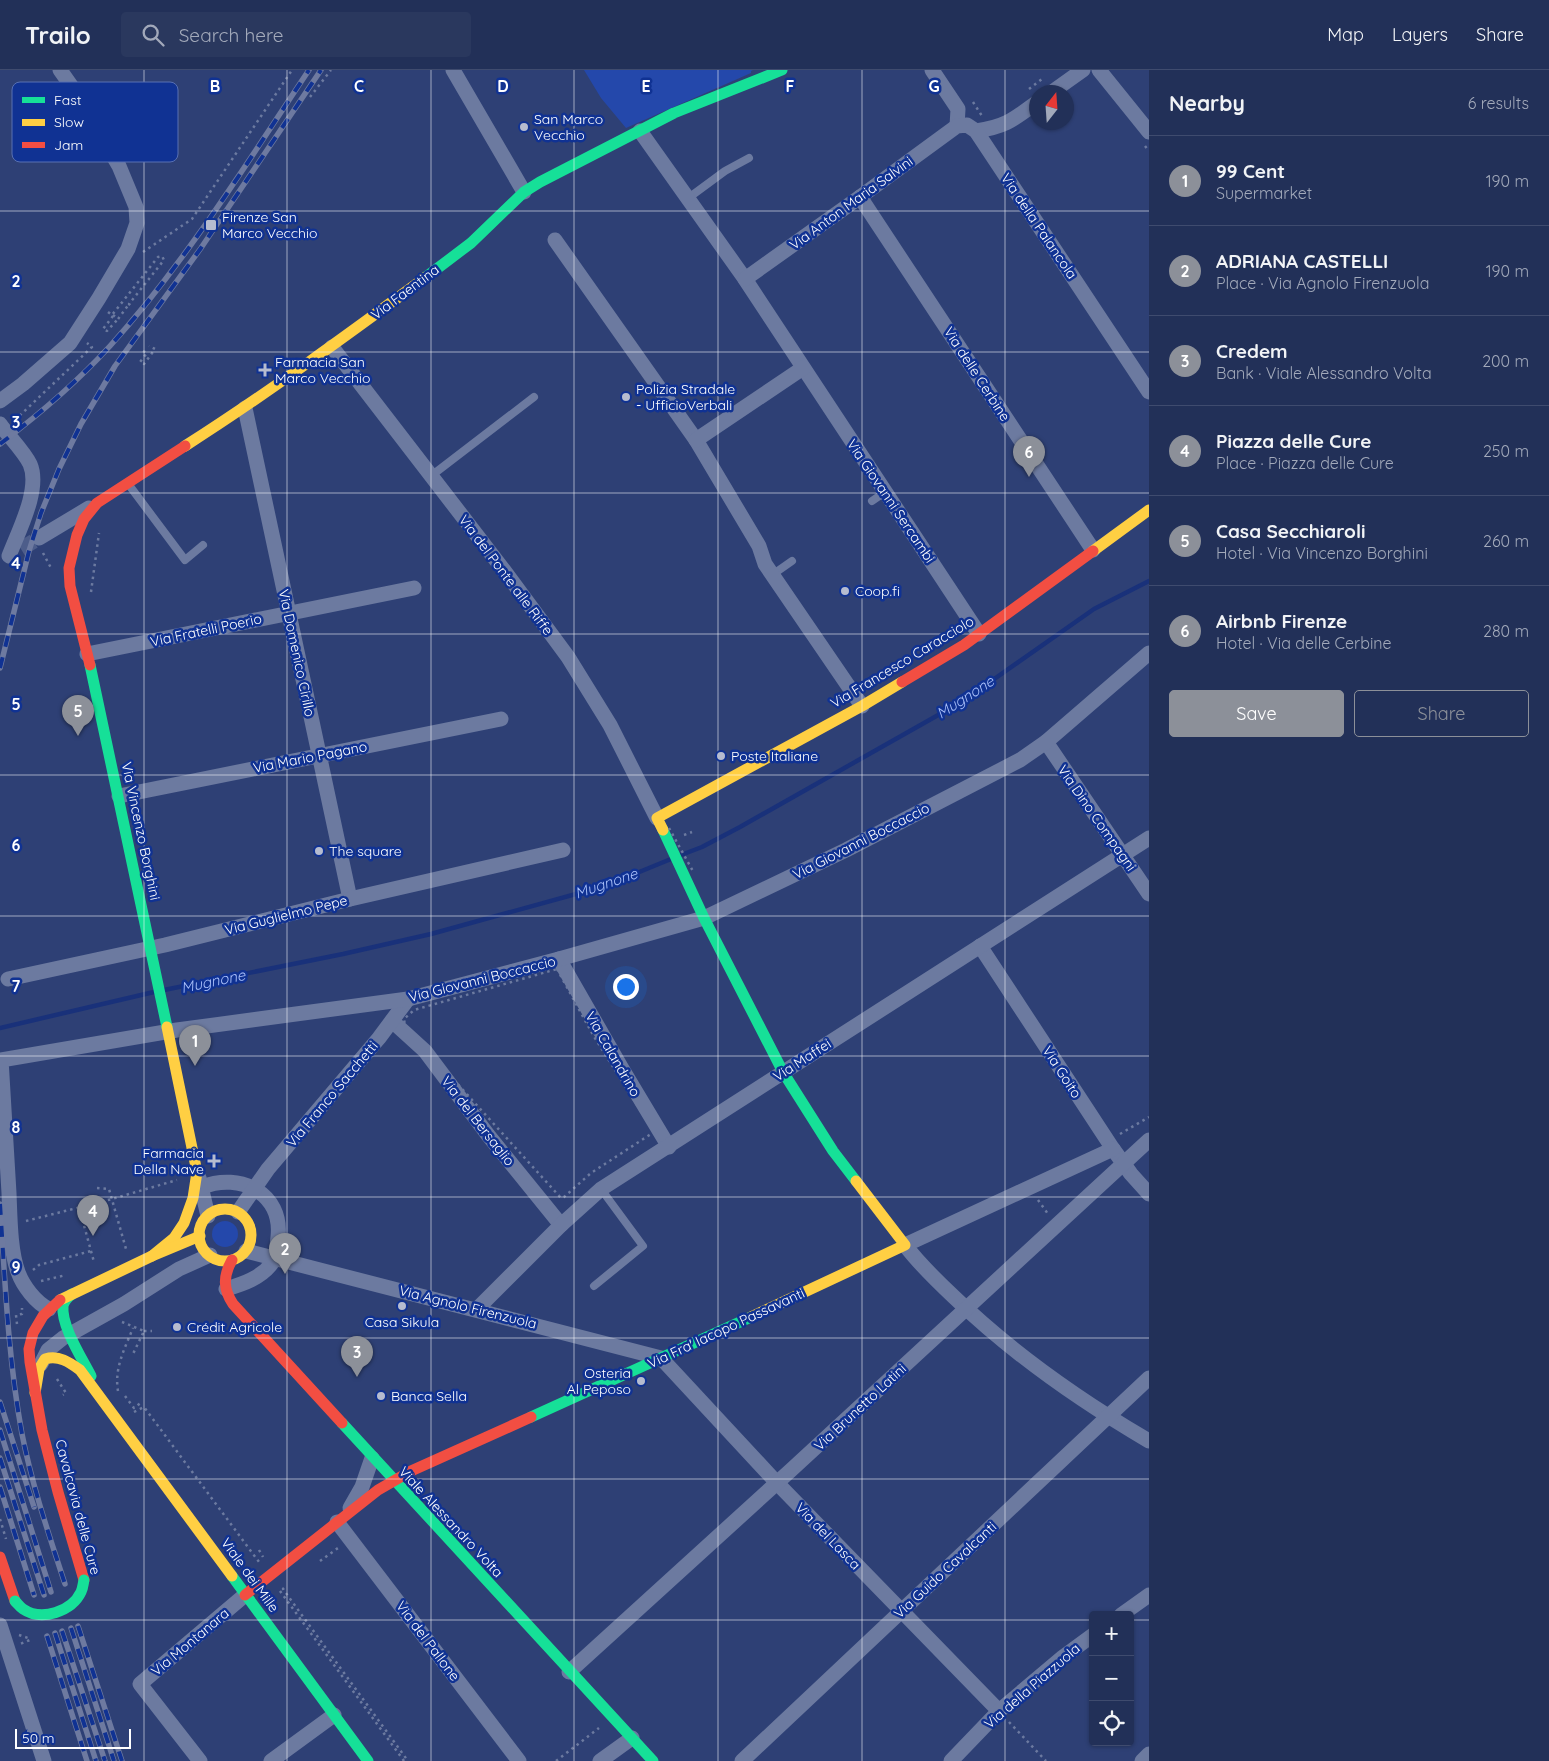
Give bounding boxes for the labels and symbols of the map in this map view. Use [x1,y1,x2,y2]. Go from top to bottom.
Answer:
text: B [210,76,220,96]
text: C [354,76,364,96]
text: D [497,76,509,96]
text: E [641,76,651,96]
text: F [786,76,795,96]
text: G [928,76,940,96]
legend [12,82,178,162]
north arrow [1029,85,1074,130]
text: Fast [54,91,82,109]
place label: San Marco Vecchio [534,110,603,144]
text: Slow [54,113,84,131]
marker: San Marco Vecchio [518,121,530,133]
text: Jam [54,136,83,154]
street label: Via Anton Maria Salvini [786,152,916,254]
street label: Via della Palancola [997,170,1081,282]
place label: Firenze San Marco Vecchio [222,208,317,242]
marker: Firenze San Marco Vecchio [204,218,218,232]
street label: Via Faentina [367,260,443,324]
text: 2 [11,271,21,291]
street label: Via delle Cerbine [940,323,1014,425]
place label: Farmacia San Marco Vecchio [275,353,370,387]
marker: Farmacia San Marco Vecchio [259,364,271,376]
place label: Polizia Stradale - UfficioVerbali [636,380,735,414]
marker: Polizia Stradale - UfficioVerbali [620,391,632,403]
text: 3 [12,412,20,432]
street label: Via Giovanni Sercambi [843,436,939,566]
pin: 6 [1013,436,1045,477]
street label: Via del Ponte alle Riffe [455,511,557,639]
text: 4 [11,553,21,573]
place label: Coop.fi [855,582,900,600]
marker: Coop.fi [839,585,851,597]
street label: Via Domenico Cirillo [275,588,319,718]
street label: Via Fratelli Poerio [149,609,263,651]
street label: Via Francesco Caracciolo [827,612,977,712]
water label: Mugnone [933,671,998,723]
text: 5 [11,694,21,714]
pin: 5 [62,695,94,736]
street label: Via Mario Pagano [251,737,369,777]
place label: Poste Italiane [731,747,818,765]
marker: Poste Italiane [715,750,727,762]
street label: Via Vincenzo Borghini [118,760,164,902]
street label: Via Dino Compagni [1054,762,1140,874]
street label: Via Giovanni Boccaccio [790,799,932,883]
text: 6 [12,835,21,855]
place label: The square [329,842,402,860]
marker: The square [313,845,325,857]
water label: Mugnone [572,863,640,903]
street label: Via Guglielmo Pepe [223,891,349,939]
street label: Via Giovanni Boccaccio [407,952,557,1006]
water label: Mugnone [179,965,247,997]
your location [613,974,639,1000]
text: 7 [12,976,21,996]
street label: Via Calandrino [581,1008,645,1100]
pin: 1 [179,1025,211,1066]
street label: Via Maffei [770,1035,834,1085]
street label: Via Franco Sacchetti [282,1037,382,1151]
street label: Via Goito [1038,1042,1086,1102]
street label: Via del Bersaglio [437,1073,519,1169]
text: 8 [12,1117,21,1137]
place label: Farmacia Della Nave [133,1144,204,1178]
marker: Farmacia Della Nave [208,1155,220,1167]
pin: 4 [77,1195,109,1236]
pin: 2 [269,1233,301,1274]
text: 9 [11,1257,21,1277]
street label: Via Agnolo Firenzuola [397,1281,539,1333]
street label: Via Fra' Iacopo Passavanti [645,1284,807,1372]
marker: Casa Sikula [396,1300,408,1312]
place label: Casa Sikula [365,1313,439,1331]
place label: Crédit Agricole [187,1318,282,1336]
marker: Crédit Agricole [171,1321,183,1333]
pin: 3 [341,1336,373,1377]
street label: Via Brunetto Latini [810,1360,910,1454]
place label: Osteria Al Peposo [567,1364,631,1398]
marker: Osteria Al Peposo [635,1375,647,1387]
place label: Banca Sella [391,1387,467,1405]
marker: Banca Sella [375,1390,387,1402]
street label: Cavalcavia delle Cure [51,1437,105,1577]
street label: Viale Alessandro Volta [395,1463,507,1581]
street label: Via del Lasca [792,1499,864,1573]
street label: Via Guido Cavalcanti [890,1518,1000,1622]
street label: Viale dei Mille [217,1534,283,1616]
street label: Via del Pallone [392,1597,464,1685]
street label: Via Montanara [147,1604,233,1680]
street label: Via della Piazzuola [980,1639,1084,1733]
scale bar [15,1726,131,1749]

